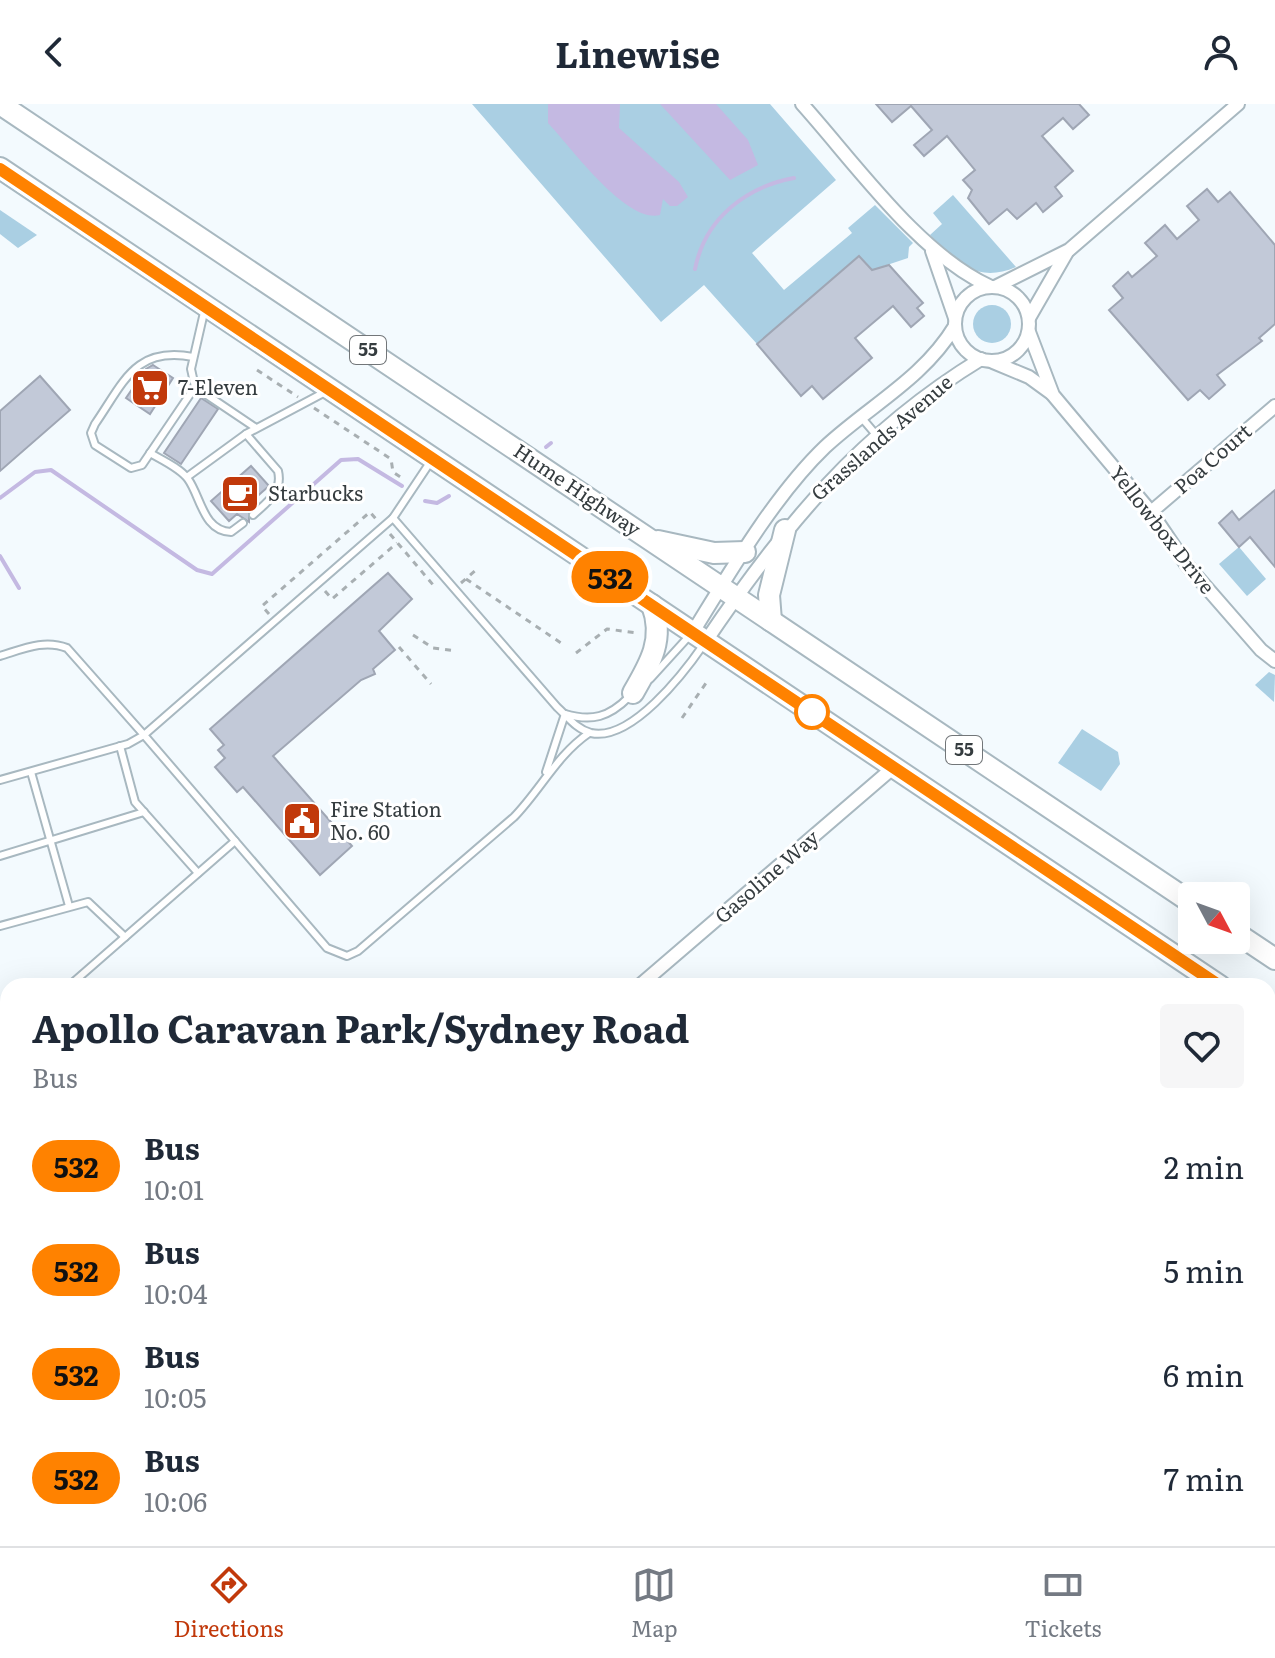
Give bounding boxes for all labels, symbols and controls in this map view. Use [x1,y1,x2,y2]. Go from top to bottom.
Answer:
text: Linewise [555,26,720,79]
icon: back [32,30,76,74]
icon: person [1199,30,1243,74]
road number: 55 [350,336,386,364]
street label: Grasslands Avenue [803,366,958,507]
supermarket icon: 7-Eleven [129,367,171,409]
place label: 7-Eleven [178,371,258,401]
street label: Poa Court [1166,415,1257,500]
street label: Hume Highway [508,435,648,542]
street label: Yellowbox Drive [1104,458,1223,599]
cafe icon: Starbucks [219,473,261,515]
place label: Starbucks [268,477,363,507]
line badge: 532 [564,551,656,603]
text: 532 [587,556,633,598]
unlabelled marker [795,695,829,729]
road number: 55 [946,736,982,764]
place label: Fire Station No. 60 [330,793,442,846]
public building icon: Fire Station No. 60 [281,800,323,842]
street label: Gasoline Way [707,821,825,929]
north arrow [1178,882,1250,954]
map controls [1178,882,1250,954]
text: Apollo Caravan Park/Sydney Road [32,998,690,1055]
button: heart [1160,1004,1244,1088]
text: Bus [32,1057,77,1096]
text: Bus [144,1125,200,1169]
text: 2 min [1164,1144,1244,1188]
text: 532 [53,1145,99,1187]
text: 10:01 [144,1169,204,1208]
text: Bus [144,1229,200,1273]
text: 5 min [1164,1248,1244,1292]
text: 532 [53,1249,99,1291]
text: 10:04 [144,1273,208,1312]
text: Bus [144,1333,200,1377]
text: 6 min [1163,1352,1244,1396]
text: 532 [53,1353,99,1395]
text: 10:05 [144,1377,207,1416]
text: Bus [144,1437,200,1481]
text: 7 min [1164,1456,1244,1500]
text: 532 [53,1457,99,1499]
text: 10:06 [144,1481,207,1520]
tab: Directions [174,1563,283,1644]
tab: Map [631,1563,677,1644]
tab: Tickets [1025,1563,1101,1644]

